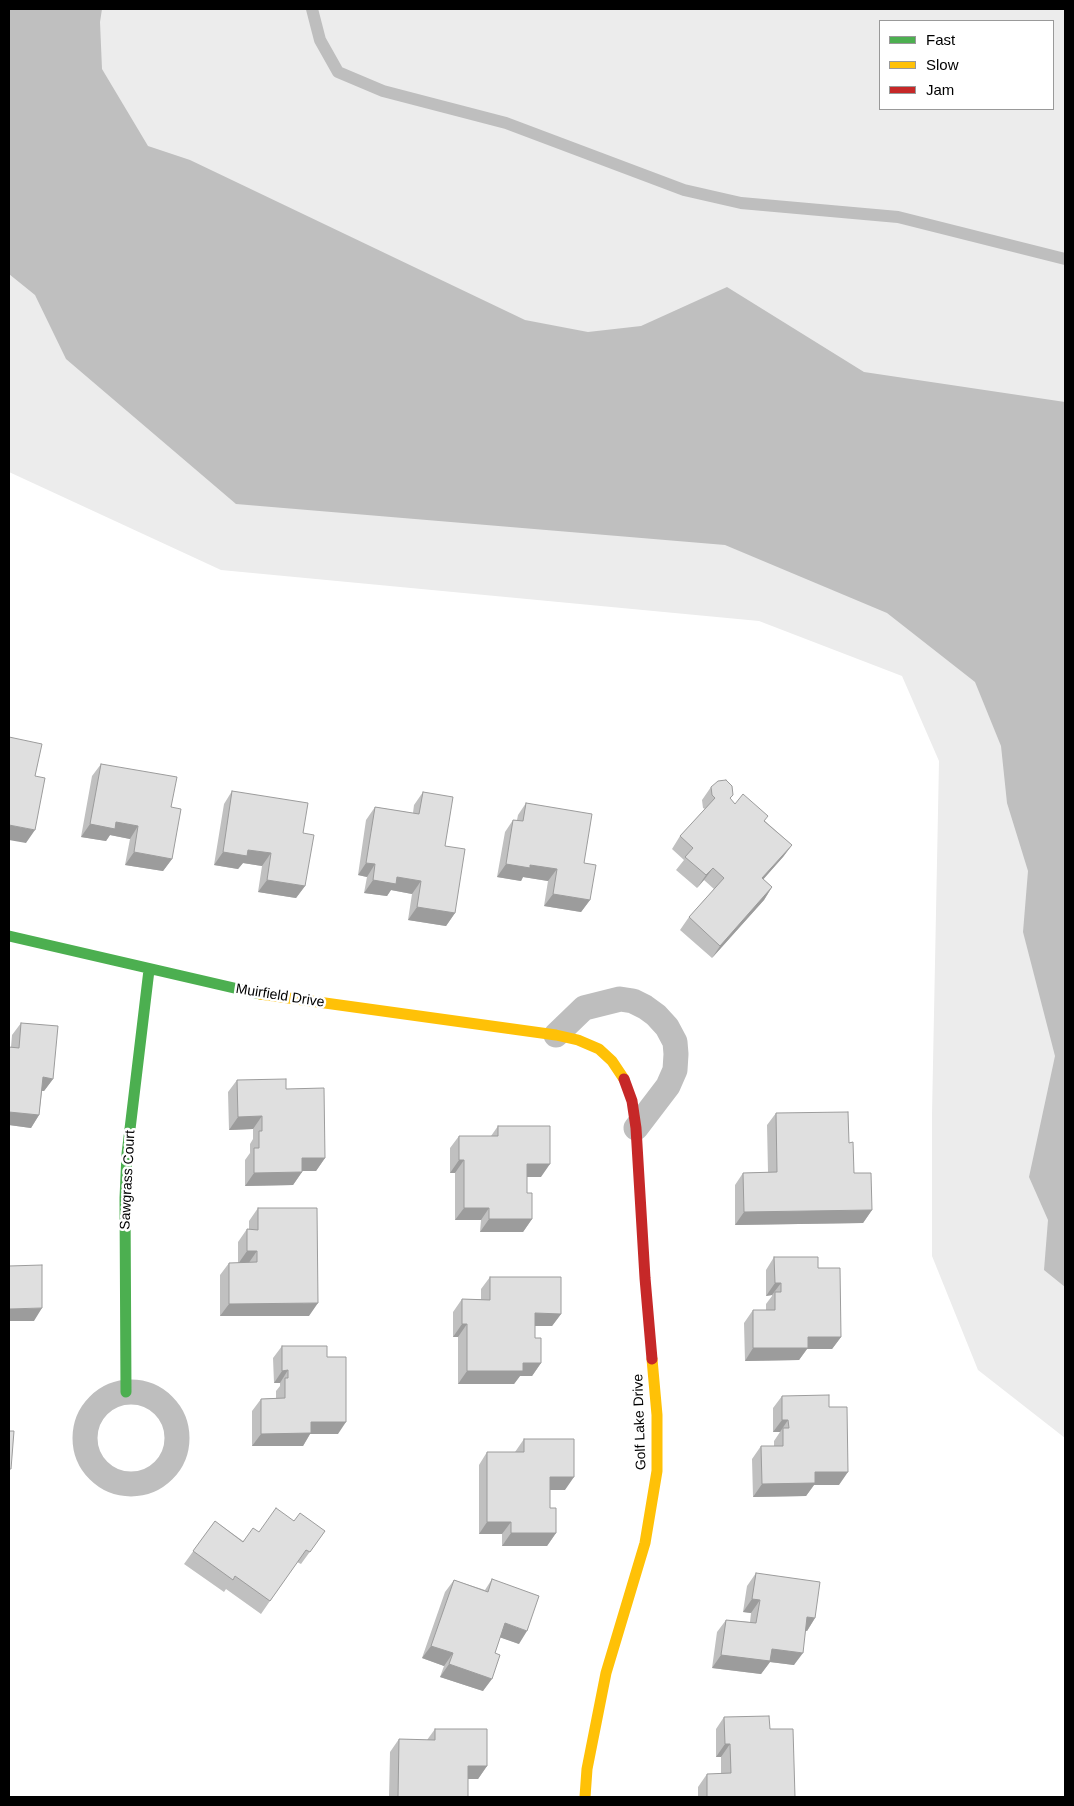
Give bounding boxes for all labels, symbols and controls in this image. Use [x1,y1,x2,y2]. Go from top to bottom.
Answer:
legend [879,20,1054,110]
text: Fast [926,31,955,48]
text: Slow [926,56,959,73]
text: Jam [926,81,954,98]
street label: Muirfield Drive [235,981,325,1011]
street label: Sawgrass Court [117,1130,139,1230]
street label: Golf Lake Drive [630,1373,650,1471]

